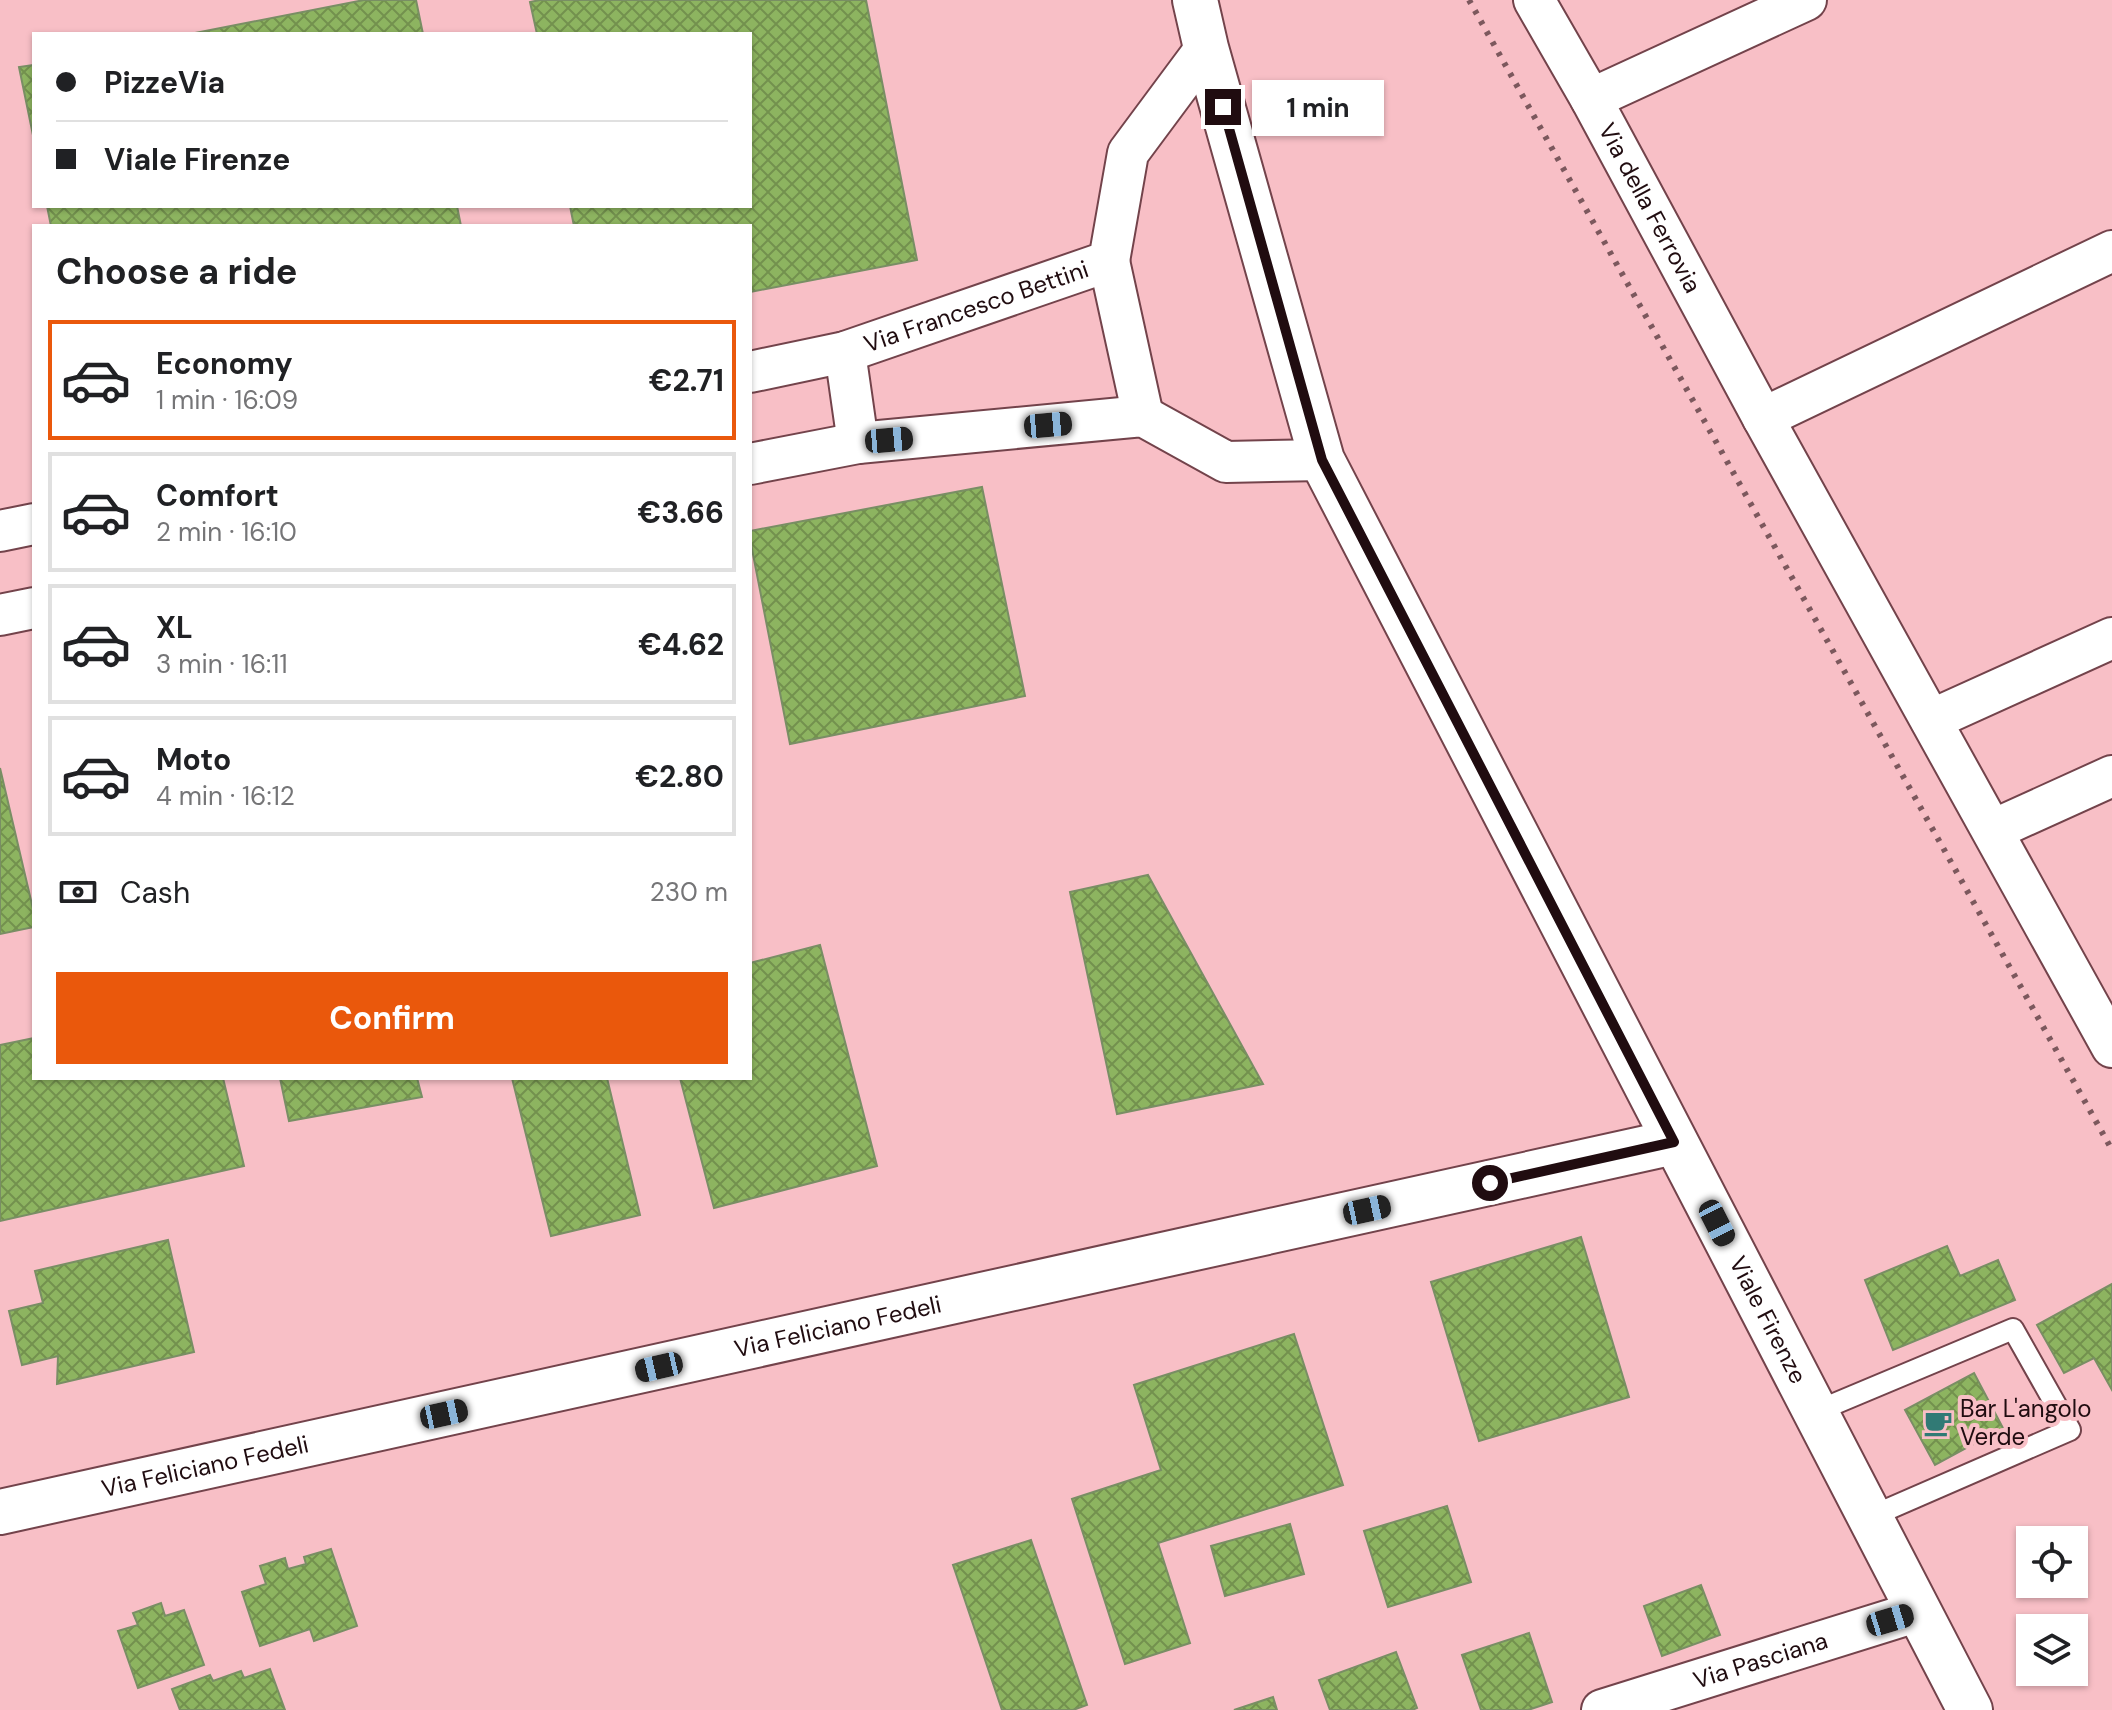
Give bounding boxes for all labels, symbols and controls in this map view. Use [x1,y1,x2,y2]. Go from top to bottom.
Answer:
text: PizzeVia [104,63,225,102]
callout: 1 min [1251,79,1383,135]
route end [1205,89,1241,125]
text: 1 min [1286,91,1350,125]
street label: Via della Ferrovia [1592,117,1709,298]
text: Viale Firenze [104,140,290,179]
text: Choose a ride [56,248,297,295]
street label: Via Francesco Bettini [860,253,1093,359]
icon: car [60,344,132,416]
text: Economy [156,344,293,383]
text: €2.71 [649,361,724,400]
text: 1 min · 16:09 [156,383,298,417]
car [1023,411,1073,439]
car [864,426,914,454]
icon: car [60,476,132,548]
text: Comfort [156,476,279,515]
text: €3.66 [638,493,724,532]
text: 2 min · 16:10 [156,515,297,549]
icon: car [60,608,132,680]
text: XL [156,608,193,647]
text: €4.62 [638,625,724,664]
text: 3 min · 16:11 [156,647,288,681]
icon: car [60,740,132,812]
text: Moto [156,740,231,779]
text: €2.80 [635,757,724,796]
text: 4 min · 16:12 [156,779,295,813]
icon: cash [56,870,100,914]
text: Cash [120,873,190,912]
text: 230 m [650,875,728,909]
button: Confirm [56,972,728,1064]
route start [1472,1165,1508,1201]
car [1341,1193,1393,1227]
car [1695,1196,1739,1250]
street label: Viale Firenze [1722,1251,1814,1389]
street label: Via Feliciano Fedeli [731,1288,944,1364]
car [633,1350,685,1384]
place label: Bar L'angolo Verde [1960,1393,2091,1452]
car [418,1397,470,1431]
cafe icon: Bar L'angolo Verde [1923,1408,1953,1438]
street label: Via Feliciano Fedeli [99,1428,311,1504]
map controls [2016,1526,2088,1686]
button: locate [2016,1526,2088,1598]
car [1864,1602,1916,1638]
button: layers [2016,1614,2088,1686]
street label: Via Pasciana [1689,1624,1831,1696]

